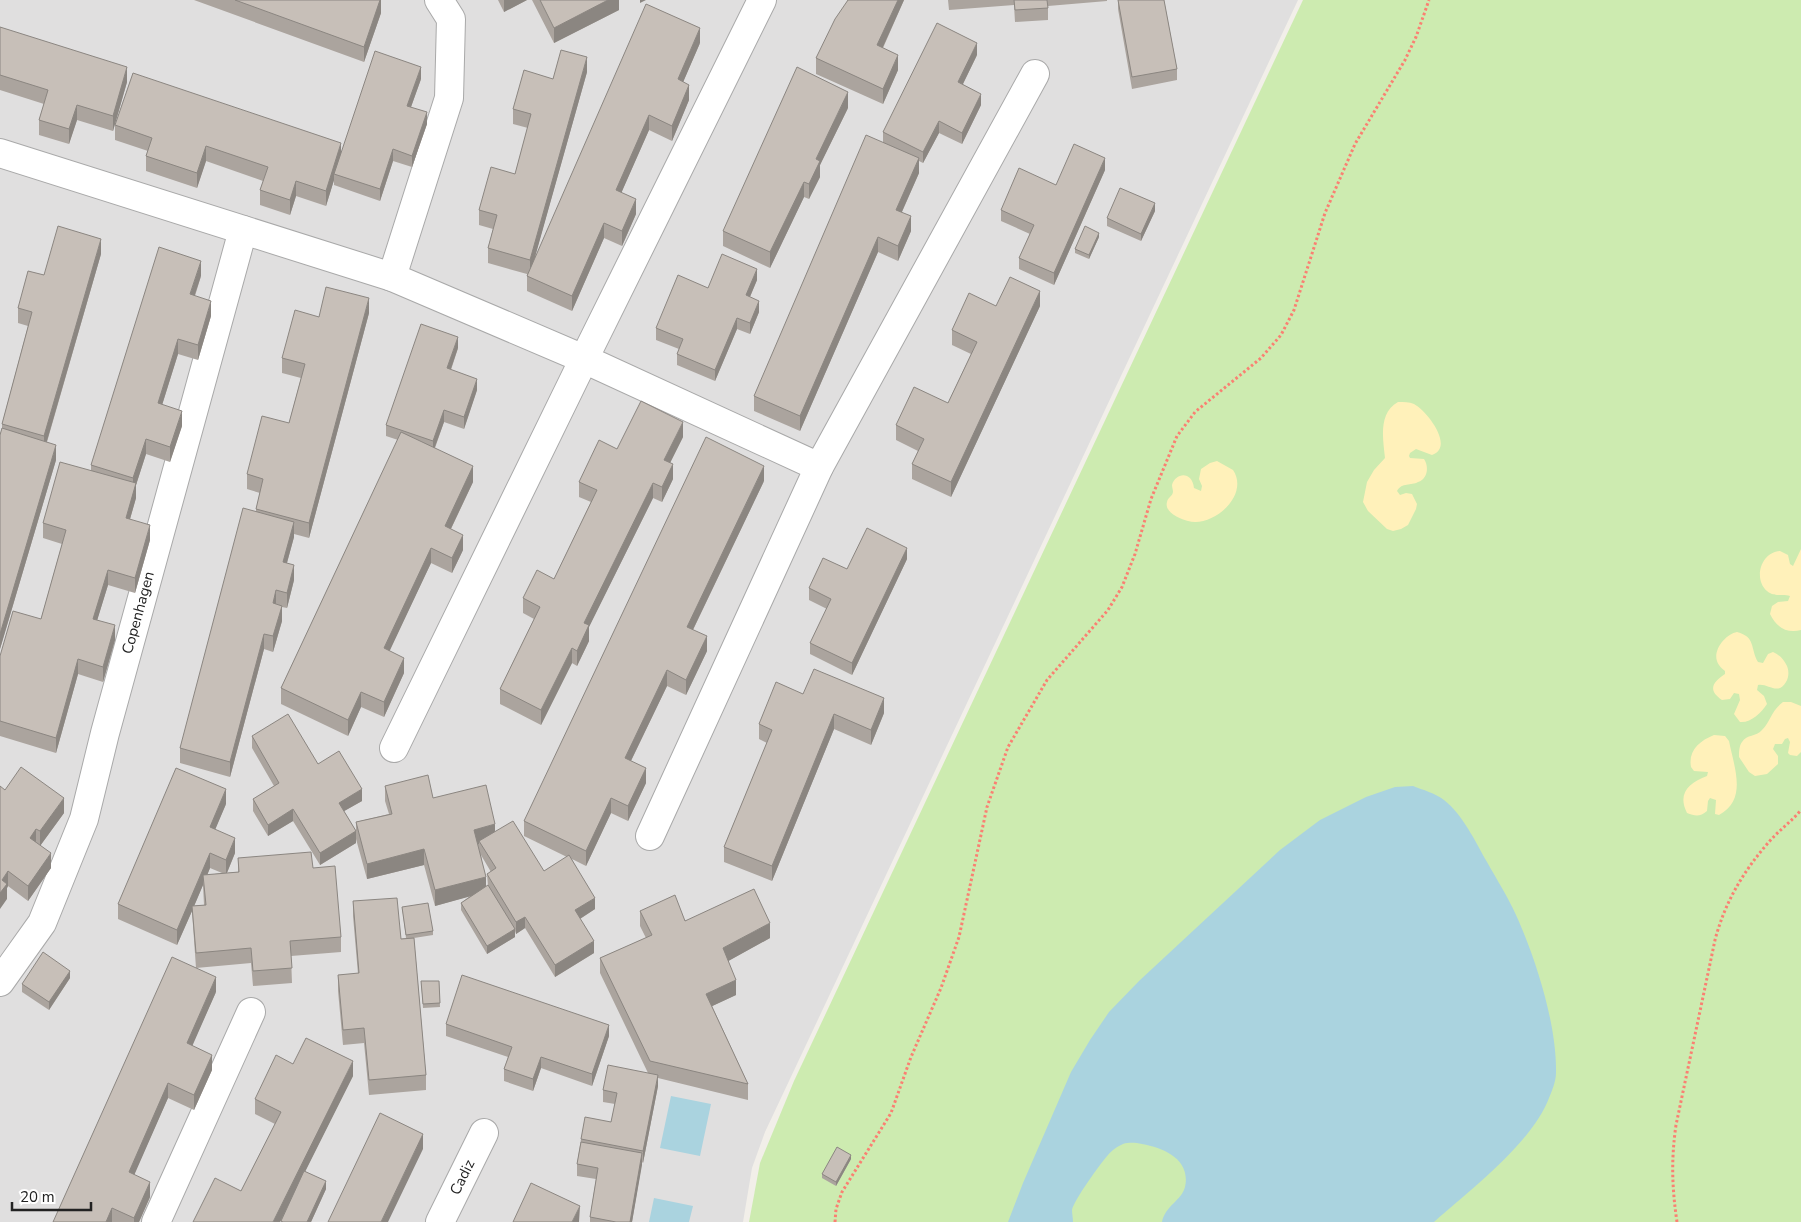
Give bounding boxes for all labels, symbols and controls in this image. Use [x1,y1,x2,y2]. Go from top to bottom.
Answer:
street label: Copenhagen [117,569,159,656]
street label: Cadiz [445,1156,479,1198]
scale bar [12,1180,91,1212]
text: 20 m [20,1187,55,1207]

